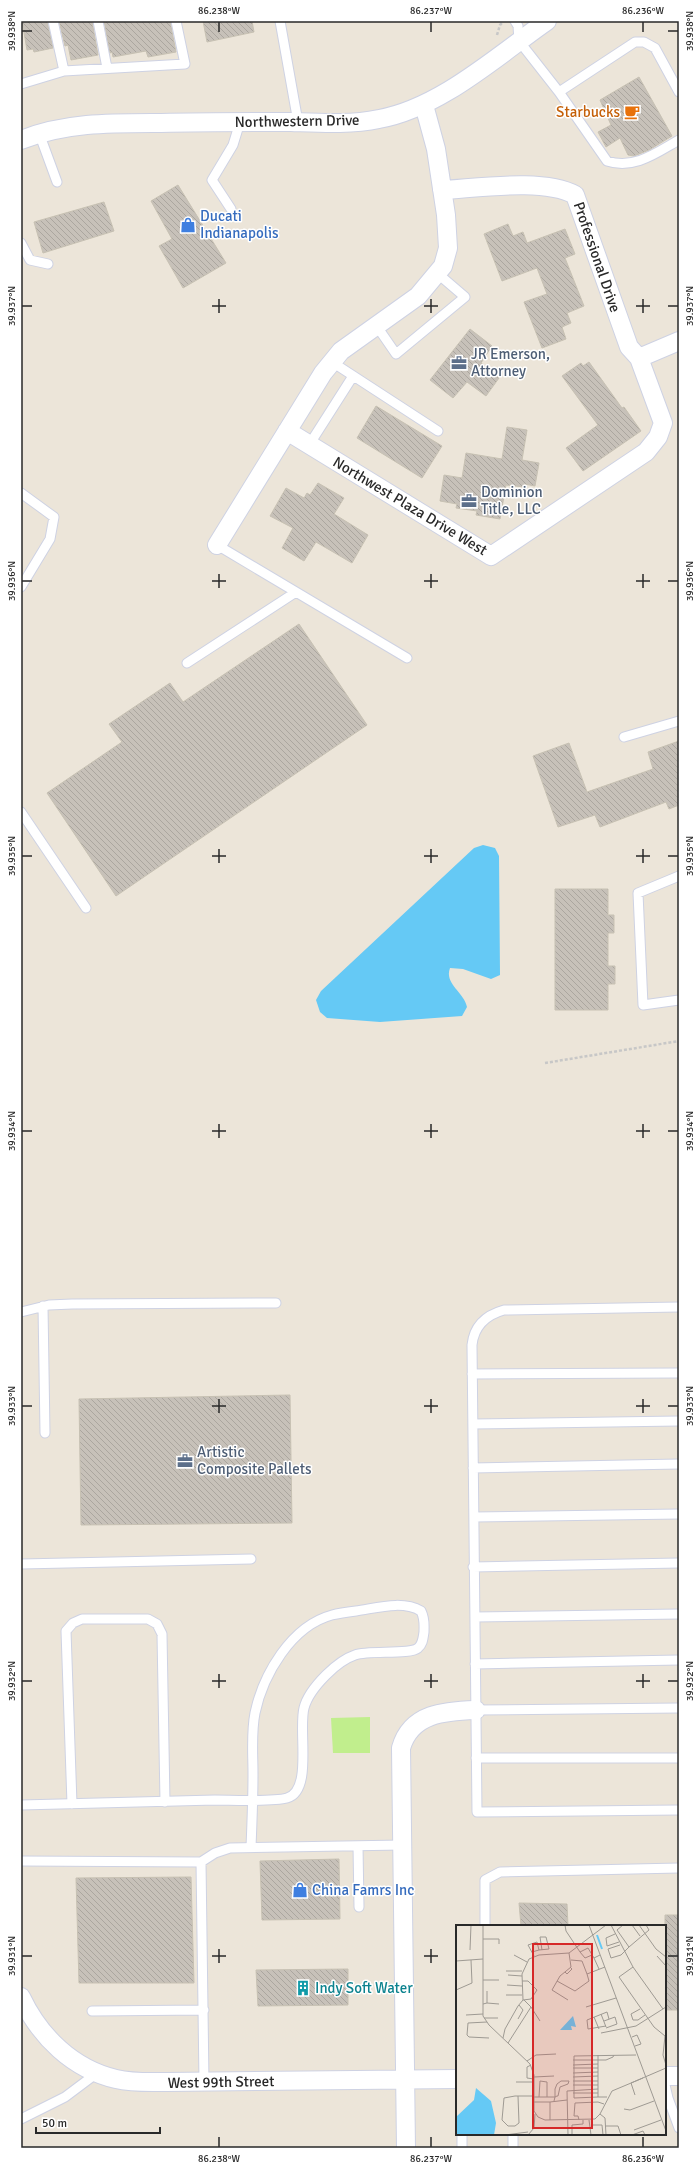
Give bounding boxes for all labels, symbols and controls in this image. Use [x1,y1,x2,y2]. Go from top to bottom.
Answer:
text: 86.238°W [198,5,240,17]
text: 86.237°W [410,5,452,17]
text: 86.236°W [622,5,664,17]
text: 39.938°N [6,11,18,51]
text: 39.938°N [684,11,696,51]
place label: Starbucks [556,103,620,121]
cafe icon: Starbucks [623,103,641,121]
street label: Northwestern Drive [234,111,360,131]
street label: Professional Drive [570,199,624,315]
place label: Ducati Indianapolis [200,207,279,242]
shop icon: Ducati Indianapolis [179,216,197,234]
text: 39.937°N [6,286,18,326]
text: 39.937°N [684,286,696,326]
place label: JR Emerson, Attorney [471,345,550,380]
office icon: JR Emerson, Attorney [450,354,468,372]
street label: Northwest Plaza Drive West [330,453,490,559]
place label: Dominion Title, LLC [481,483,543,518]
office icon: Dominion Title, LLC [460,492,478,510]
text: 39.936°N [6,561,18,601]
text: 39.936°N [684,561,696,601]
text: 39.935°N [6,836,18,876]
text: 39.935°N [684,836,696,876]
text: 39.934°N [6,1111,18,1151]
text: 39.934°N [684,1111,696,1151]
text: 39.933°N [6,1386,18,1426]
text: 39.933°N [684,1386,696,1426]
place label: Artistic Composite Pallets [197,1443,312,1478]
office icon: Artistic Composite Pallets [176,1452,194,1470]
text: 39.932°N [6,1661,18,1701]
text: 39.932°N [684,1661,696,1701]
shop icon: China Famrs Inc [291,1881,309,1899]
place label: China Famrs Inc [312,1881,414,1899]
inset map [456,1925,666,2135]
text: 39.931°N [6,1936,18,1976]
text: 39.931°N [684,1936,696,1976]
building icon: Indy Soft Water [294,1979,312,1997]
place label: Indy Soft Water [315,1979,413,1997]
street label: West 99th Street [167,2072,275,2092]
scale bar [36,2109,160,2135]
text: 50 m [42,2116,67,2131]
text: 86.238°W [198,2153,240,2165]
text: 86.237°W [410,2153,452,2165]
text: 86.236°W [622,2153,664,2165]

